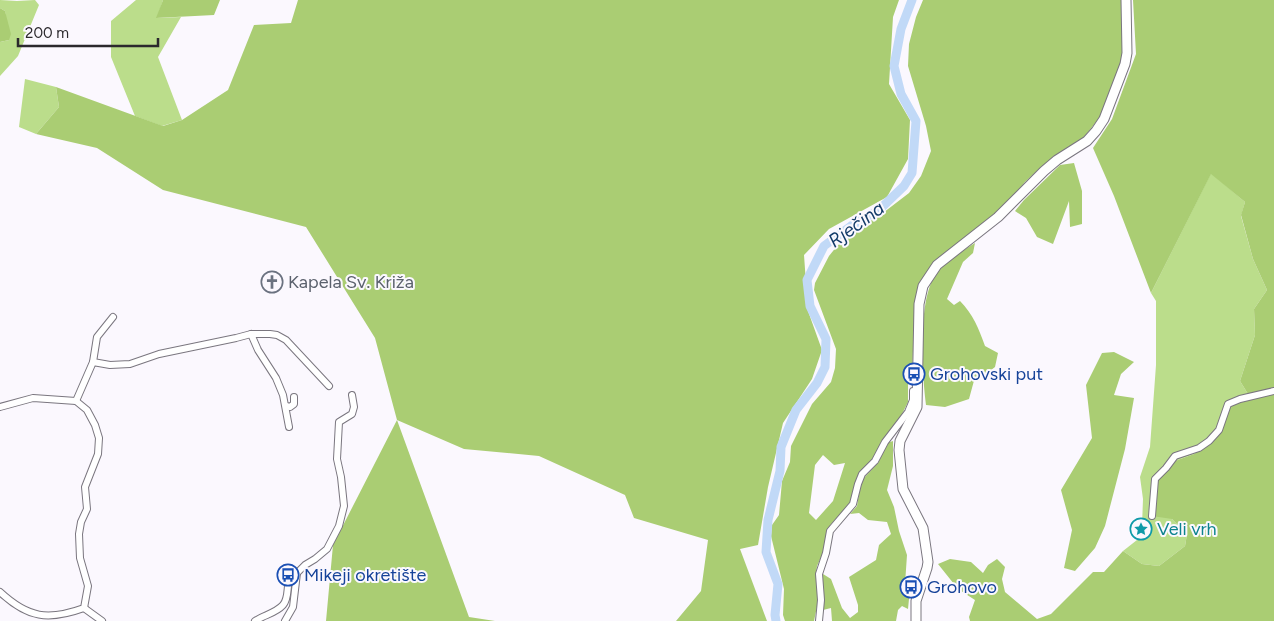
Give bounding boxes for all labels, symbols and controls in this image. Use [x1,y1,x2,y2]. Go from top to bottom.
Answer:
scale bar [18,15,158,47]
text: 200 m [25,24,69,42]
water label: Rječina [824,196,889,252]
church icon: Kapela Sv. Križa [260,270,284,294]
place label: Kapela Sv. Križa [288,271,414,293]
bus stop icon: Grohovski put [902,362,926,386]
place label: Grohovski put [930,363,1043,385]
place icon: Veli vrh [1129,517,1153,541]
place label: Veli vrh [1157,518,1217,540]
bus stop icon: Mikeji okretište [276,563,300,587]
place label: Mikeji okretište [304,564,427,586]
bus stop icon: Grohovo [899,575,923,599]
place label: Grohovo [927,576,997,598]

